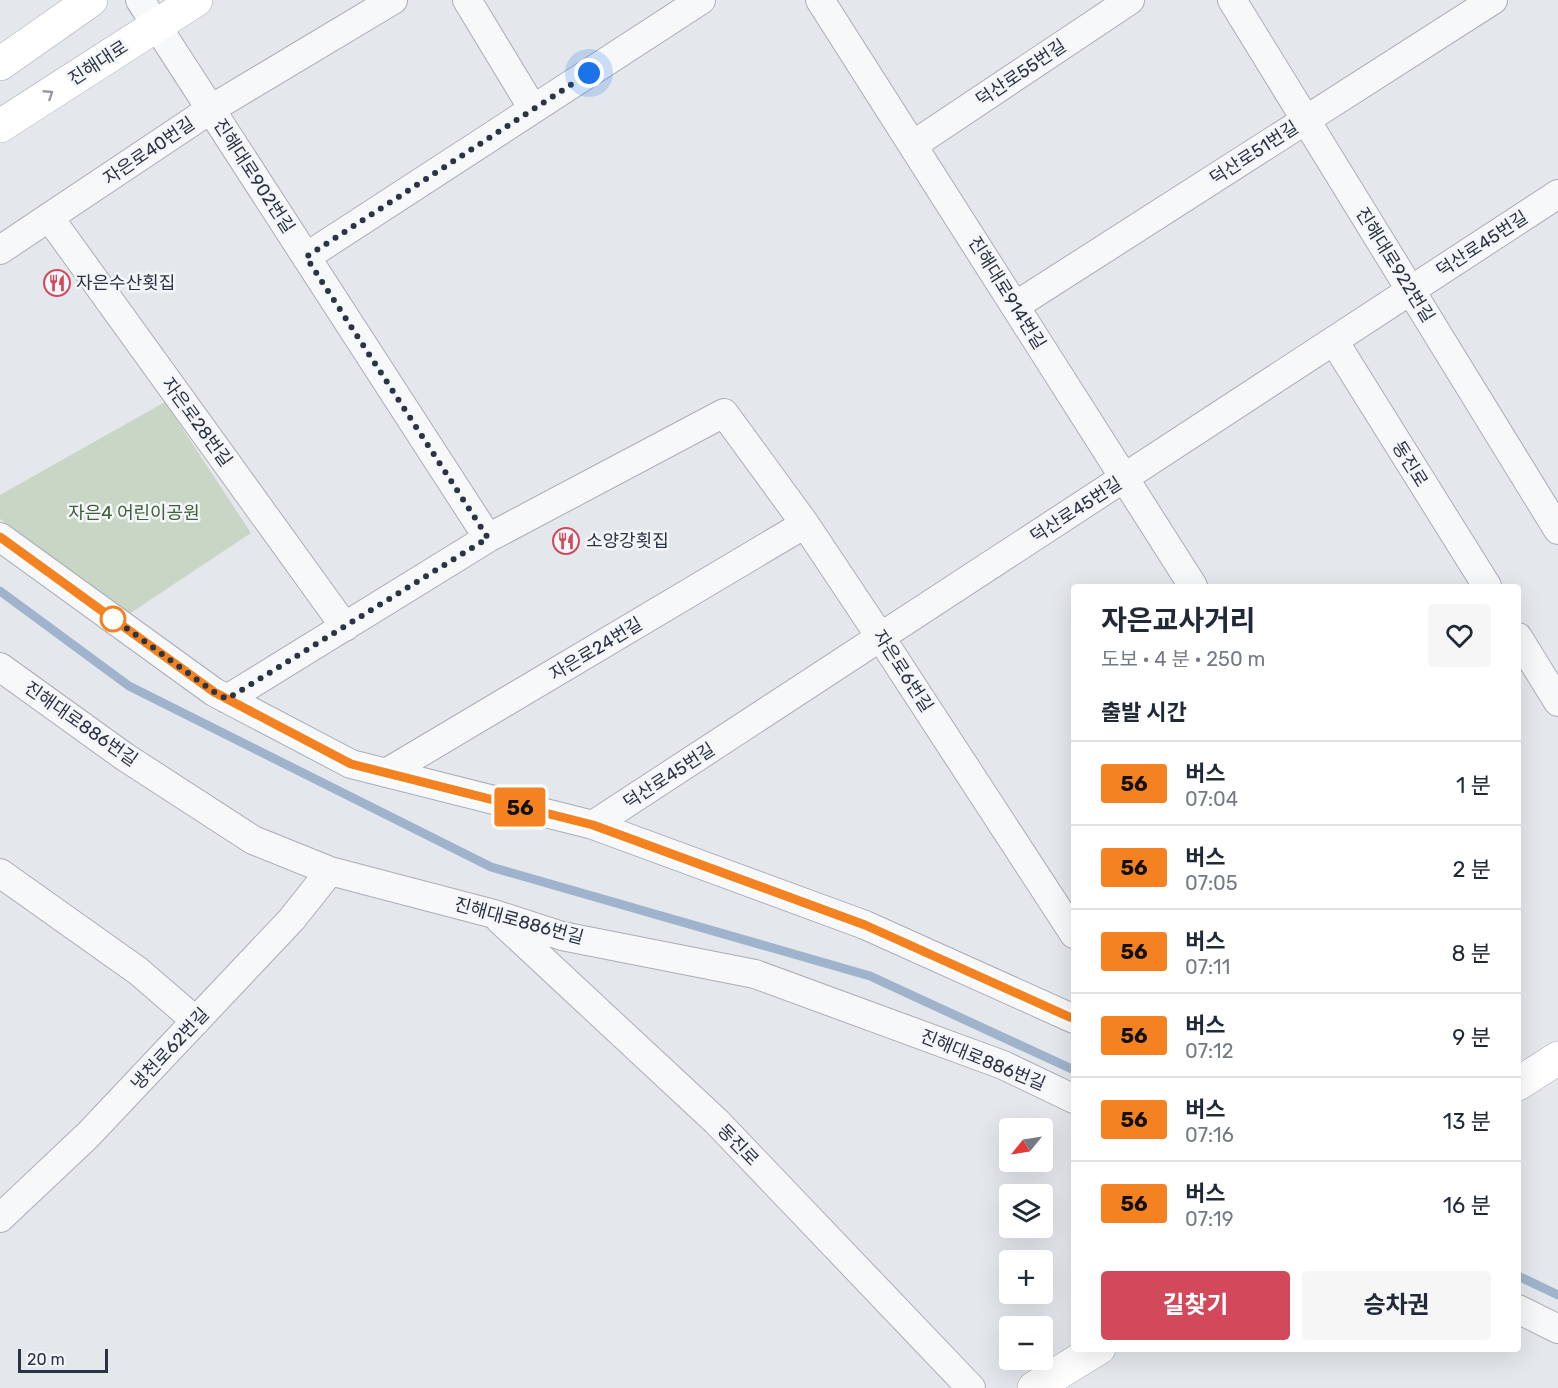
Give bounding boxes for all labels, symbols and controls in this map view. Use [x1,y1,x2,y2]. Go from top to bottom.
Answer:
street label: 덕산로55번길 [972,35,1070,111]
street label: 진해대로 [64,36,132,90]
your location [574,58,604,88]
one-way arrow [43,90,53,102]
street label: 자은로40번길 [99,112,199,190]
street label: 진해대로902번길 [209,115,299,237]
street label: 덕산로51번길 [1206,116,1302,190]
street label: 진해대로922번길 [1351,204,1439,326]
street label: 덕산로45번길 [1432,206,1532,282]
street label: 진해대로914번길 [964,233,1050,353]
restaurant icon: 자은수산횟집 [42,268,72,298]
place label: 자은수산횟집 [76,272,175,294]
street label: 자은로28번길 [157,373,237,471]
street label: 동진로 [1388,437,1432,491]
street label: 덕산로45번길 [1026,472,1126,548]
park label: 자은4 어린이공원 [68,502,200,524]
restaurant icon: 소양강횟집 [551,526,581,556]
place label: 소양강횟집 [586,530,669,552]
text: 자은교사거리 [1101,604,1256,637]
button: heart [1428,604,1491,667]
unlabelled marker [100,606,126,632]
street label: 자은로24번길 [546,613,646,685]
street label: 자은로6번길 [868,626,938,716]
text: 도보 · 4 분 · 250 m [1101,647,1265,671]
street label: 진해대로886번길 [20,677,142,771]
text: 출발 시간 [1101,699,1187,726]
street label: 덕산로45번길 [619,738,719,814]
text: 버스 [1185,760,1225,787]
text: 56 [1120,771,1148,796]
text: 1 분 [1456,772,1491,799]
text: 07:04 [1185,787,1238,811]
line badge: 56 [493,788,547,826]
text: 56 [506,795,534,820]
text: 버스 [1185,844,1225,871]
text: 56 [1120,855,1148,880]
text: 2 분 [1452,856,1491,883]
text: 07:05 [1185,871,1238,895]
street label: 진해대로886번길 [452,893,586,949]
text: 버스 [1185,928,1225,955]
text: 56 [1120,939,1148,964]
text: 8 분 [1451,940,1491,967]
text: 07:11 [1185,955,1230,979]
street label: 냉천로62번길 [126,1003,214,1095]
text: 버스 [1185,1012,1225,1039]
text: 56 [1120,1023,1148,1048]
text: 9 분 [1452,1024,1491,1051]
street label: 진해대로886번길 [917,1025,1049,1095]
text: 07:12 [1185,1039,1233,1063]
text: 버스 [1185,1096,1225,1123]
text: 56 [1120,1107,1148,1132]
text: 13 분 [1443,1108,1491,1135]
north arrow [999,1118,1053,1172]
map controls [999,1118,1053,1370]
street label: 동진로 [713,1119,763,1171]
text: 07:16 [1185,1123,1234,1147]
text: 버스 [1185,1180,1225,1207]
button: layers [999,1184,1053,1238]
text: 56 [1120,1191,1148,1216]
text: 16 분 [1443,1192,1491,1219]
text: 07:19 [1185,1207,1234,1231]
button: + [999,1250,1053,1304]
button: 길찾기 [1101,1271,1290,1340]
button: 승차권 [1302,1271,1491,1340]
button: − [999,1316,1053,1370]
scale bar [18,1346,108,1374]
text: 20 m [27,1350,65,1369]

